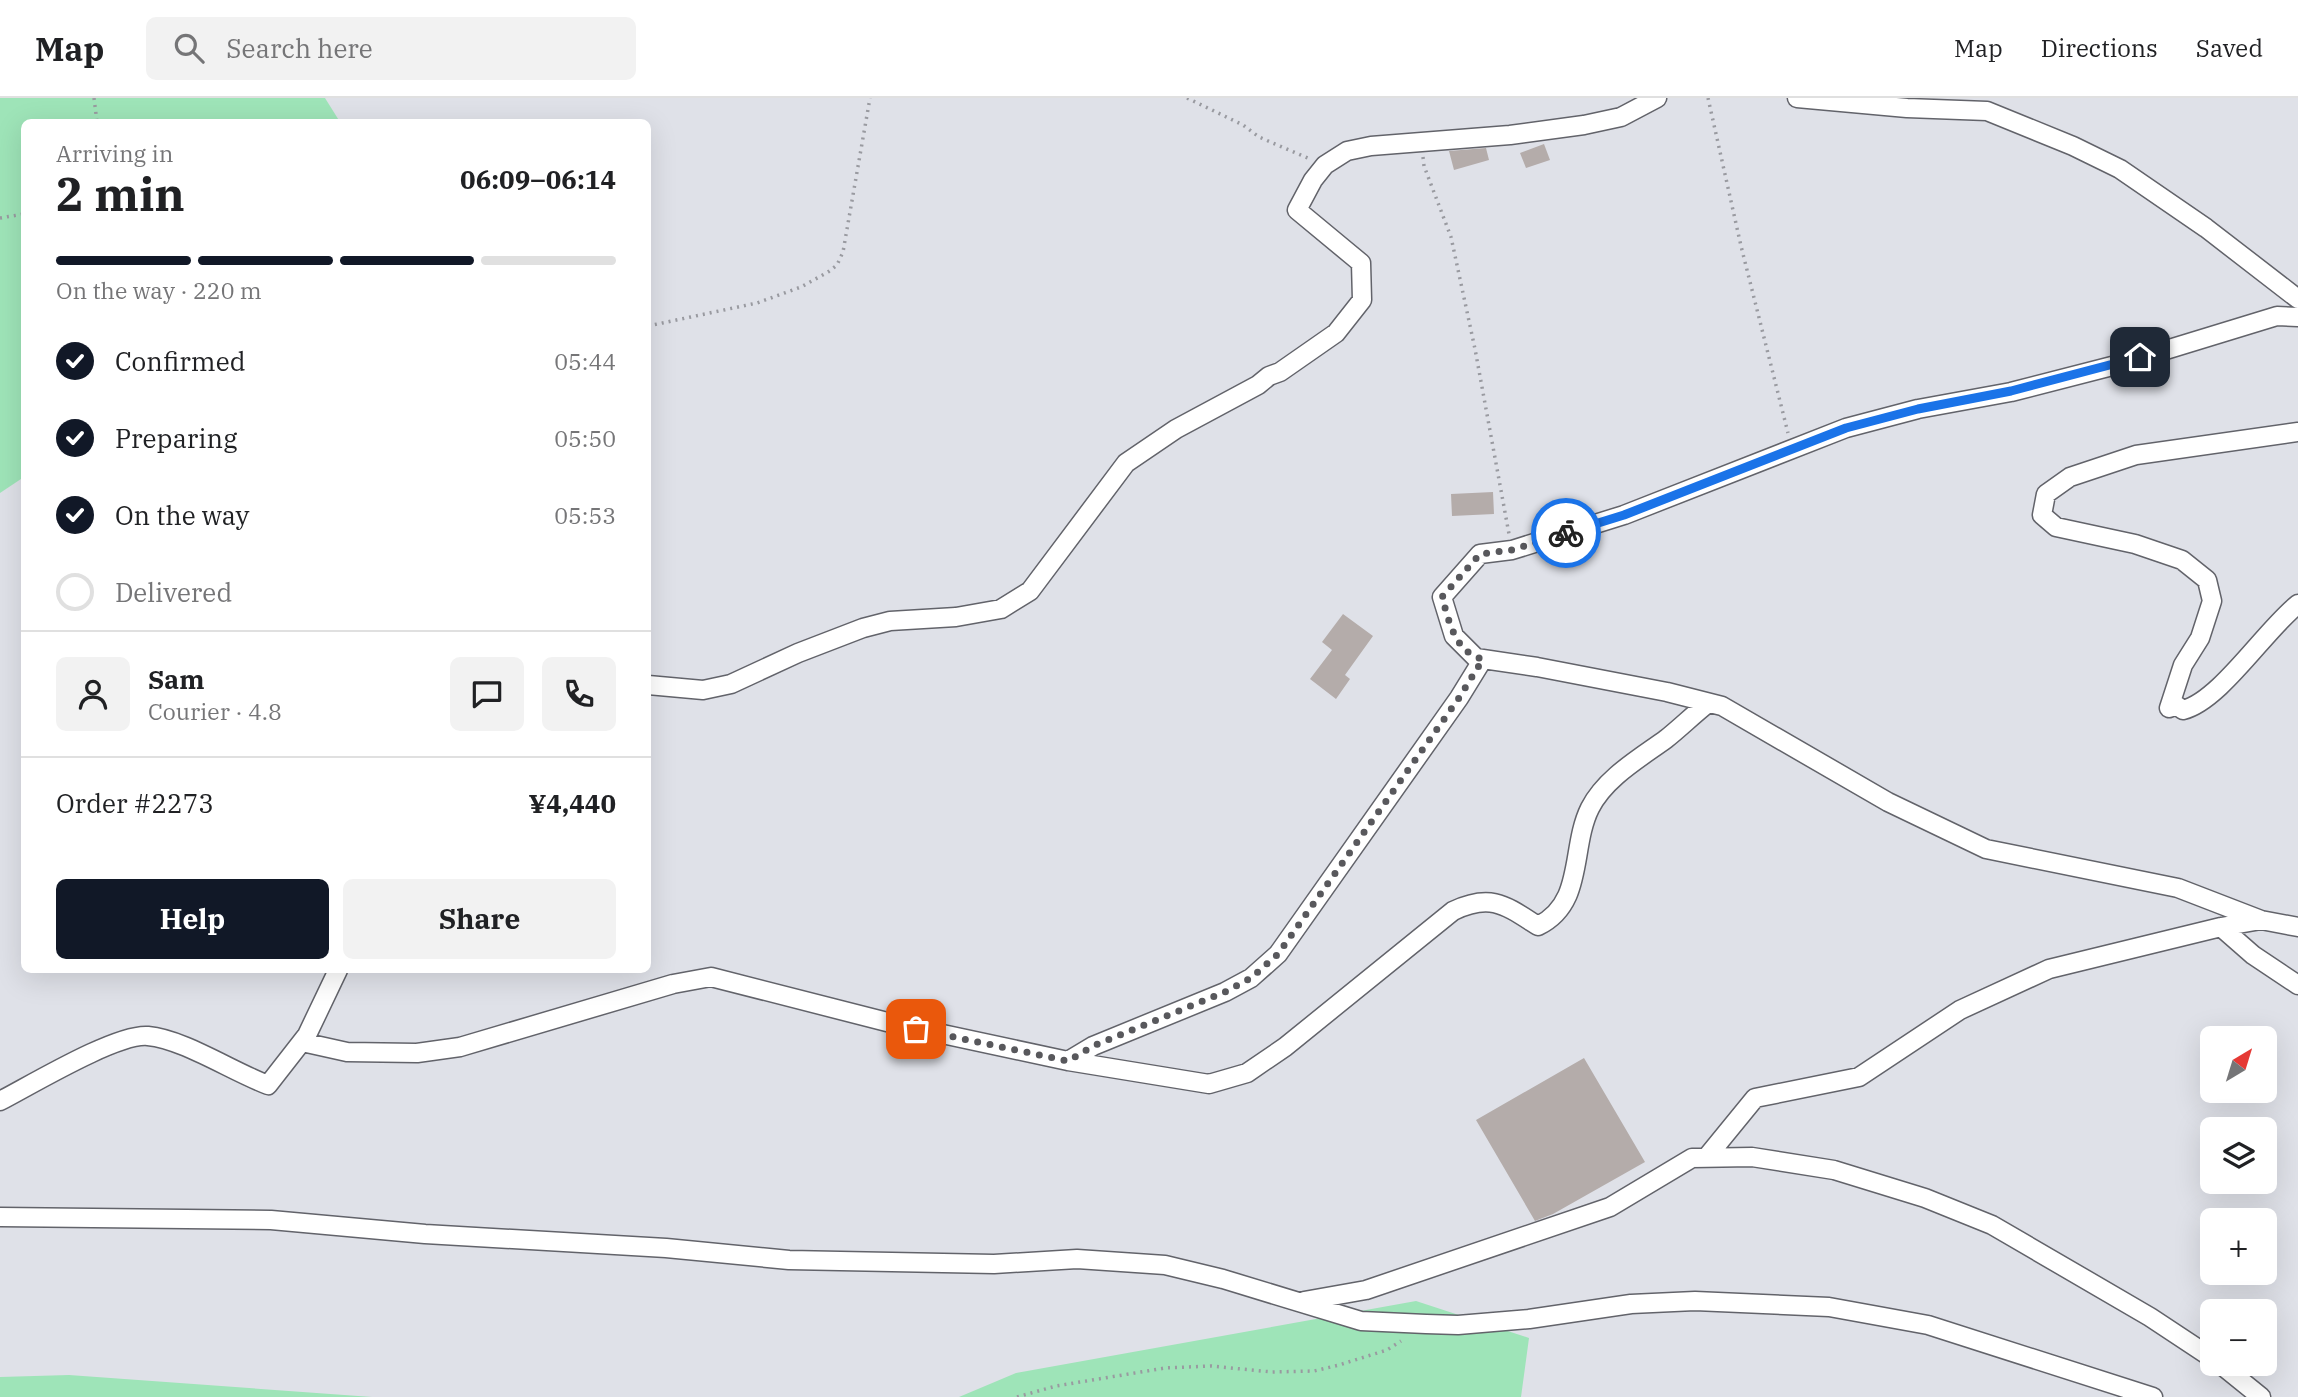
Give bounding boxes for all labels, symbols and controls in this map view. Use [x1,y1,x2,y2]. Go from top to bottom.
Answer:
search box [146,17,636,80]
text: Map [35,27,104,70]
icon: search [170,29,208,67]
text: Search here [226,31,373,65]
text: Map [1954,32,2003,64]
text: Directions [2041,32,2158,64]
text: Saved [2196,32,2263,64]
text: Arriving in [56,138,173,168]
text: 06:09–06:14 [460,162,616,196]
text: 2 min [56,164,185,224]
text: On the way · 220 m [56,275,262,305]
pin [2110,327,2170,387]
icon: home [2121,338,2159,376]
icon: check [56,342,94,380]
text: Confirmed [115,344,246,378]
text: 05:44 [554,346,616,376]
icon: check [56,419,94,457]
text: Preparing [115,421,237,455]
text: 05:50 [554,423,616,453]
icon: check [56,496,94,534]
text: On the way [115,498,249,532]
courier [1531,498,1601,568]
text: 05:53 [554,500,616,530]
icon: bike [1547,514,1585,552]
text: Delivered [115,575,232,609]
button: person [56,657,130,731]
button: chat [450,657,524,731]
button: phone [542,657,616,731]
text: Sam [148,662,204,696]
text: Courier · 4.8 [148,696,282,726]
text: Order #2273 [56,786,214,820]
text: ¥4,440 [529,786,616,820]
button: Help [56,879,329,959]
button: Share [343,879,616,959]
pin [886,999,946,1059]
icon: bag [897,1010,935,1048]
north arrow [2200,1026,2277,1102]
map controls [2200,1026,2277,1376]
button: layers [2200,1117,2277,1194]
button: + [2200,1208,2277,1285]
button: − [2200,1299,2277,1376]

